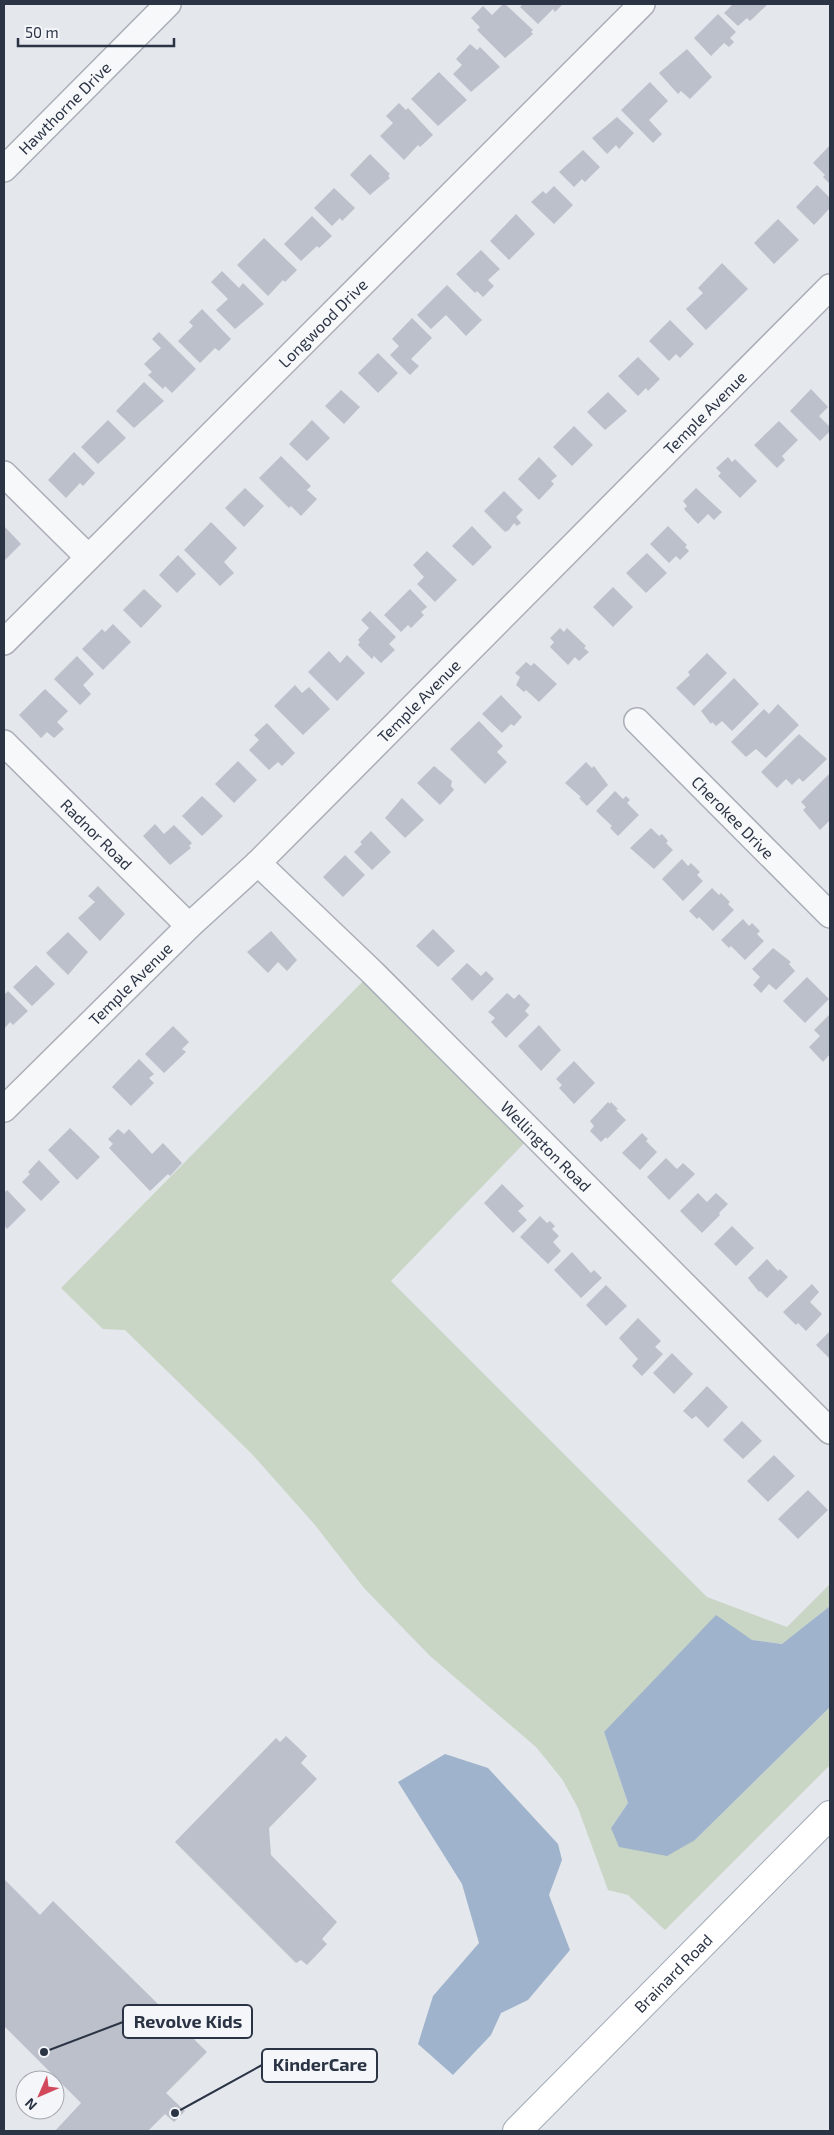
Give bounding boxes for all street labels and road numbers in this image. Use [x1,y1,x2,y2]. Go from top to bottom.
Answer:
street label: Hawthorne Drive [14,57,114,158]
street label: Longwood Drive [274,274,371,371]
street label: Temple Avenue [659,367,750,458]
street label: Temple Avenue [373,655,464,746]
street label: Cherokee Drive [688,772,778,862]
street label: Radnor Road [57,795,136,873]
street label: Temple Avenue [85,938,176,1029]
street label: Wellington Road [497,1097,595,1195]
street label: Brainard Road [630,1930,716,2016]

